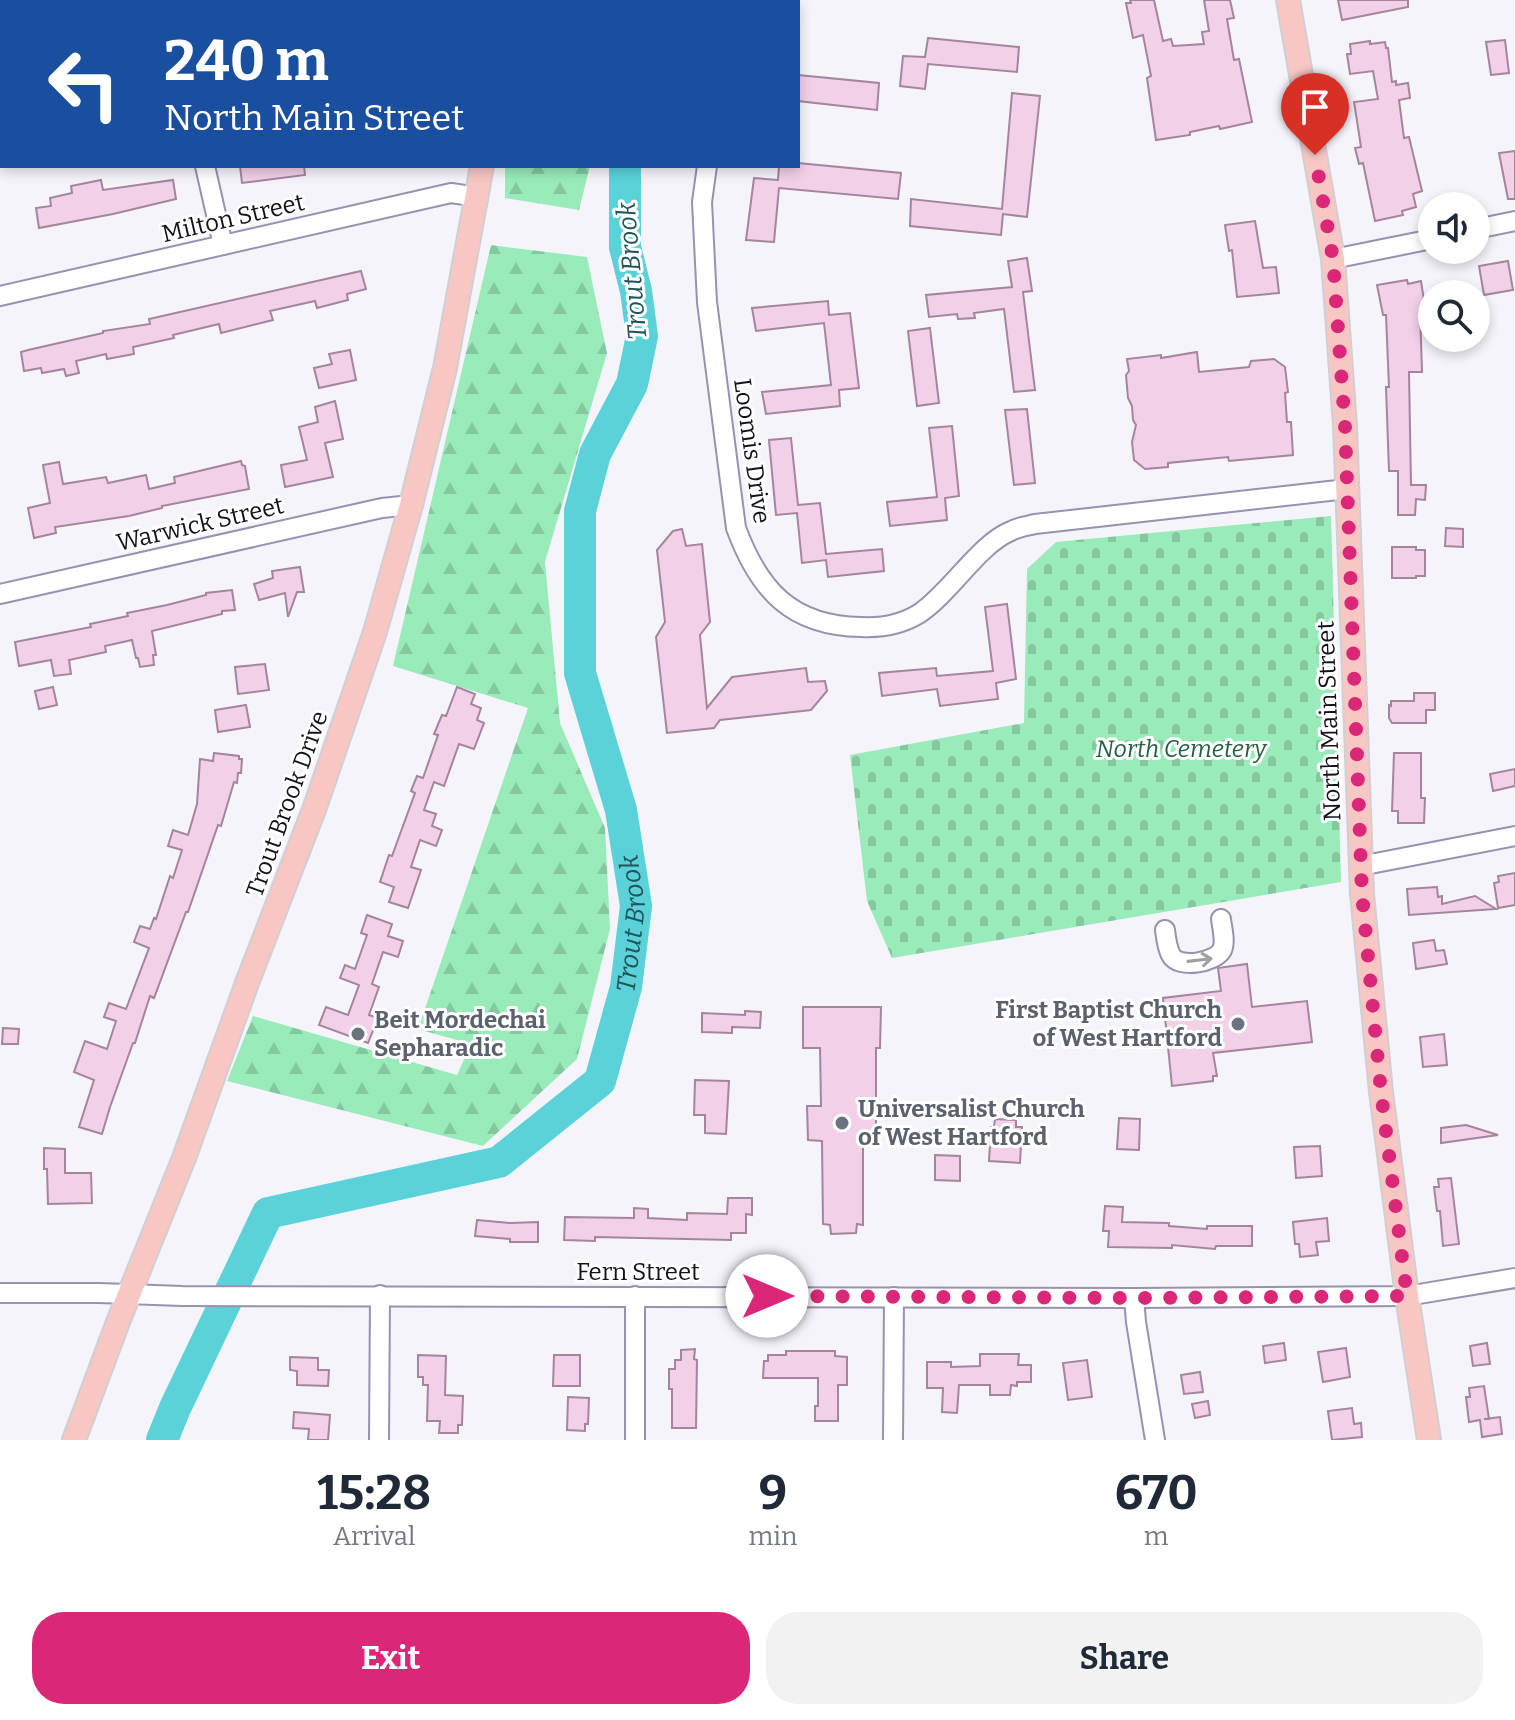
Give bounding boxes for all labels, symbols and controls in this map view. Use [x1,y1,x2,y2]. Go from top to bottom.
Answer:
text: 240 m [164,28,329,95]
icon: left [32,32,136,136]
pin [1281,73,1349,155]
icon: arrive [1293,85,1337,129]
text: North Main Street [164,96,464,140]
street label: Milton Street [159,188,307,248]
map controls [1418,192,1490,352]
button: sound [1418,192,1490,264]
water label: Trout Brook [610,200,653,341]
button: search [1418,280,1490,352]
street label: Loomis Drive [728,377,776,525]
street label: Warwick Street [114,491,287,557]
street label: North Main Street [1312,620,1346,822]
street label: Trout Brook Drive [240,707,334,901]
park label: North Cemetery [1096,735,1268,763]
water label: Trout Brook [610,852,652,994]
one-way arrow [1186,953,1213,968]
place label: First Baptist Church of West Hartford [995,996,1223,1052]
place label: Beit Mordechai Sepharadic [374,1006,546,1062]
marker: First Baptist Church of West Hartford [1229,1015,1247,1033]
marker: Beit Mordechai Sepharadic [349,1025,367,1043]
place label: Universalist Church of West Hartford [858,1095,1085,1151]
marker: Universalist Church of West Hartford [833,1114,851,1132]
position arrow [725,1254,809,1338]
street label: Fern Street [576,1258,700,1286]
text: 15:28 [317,1464,431,1522]
text: 9 [759,1464,787,1522]
text: 670 [1115,1464,1198,1522]
text: Arrival [333,1521,415,1552]
text: min [748,1521,797,1552]
text: m [1144,1521,1169,1552]
button: Exit [32,1612,750,1704]
button: Share [766,1612,1483,1704]

